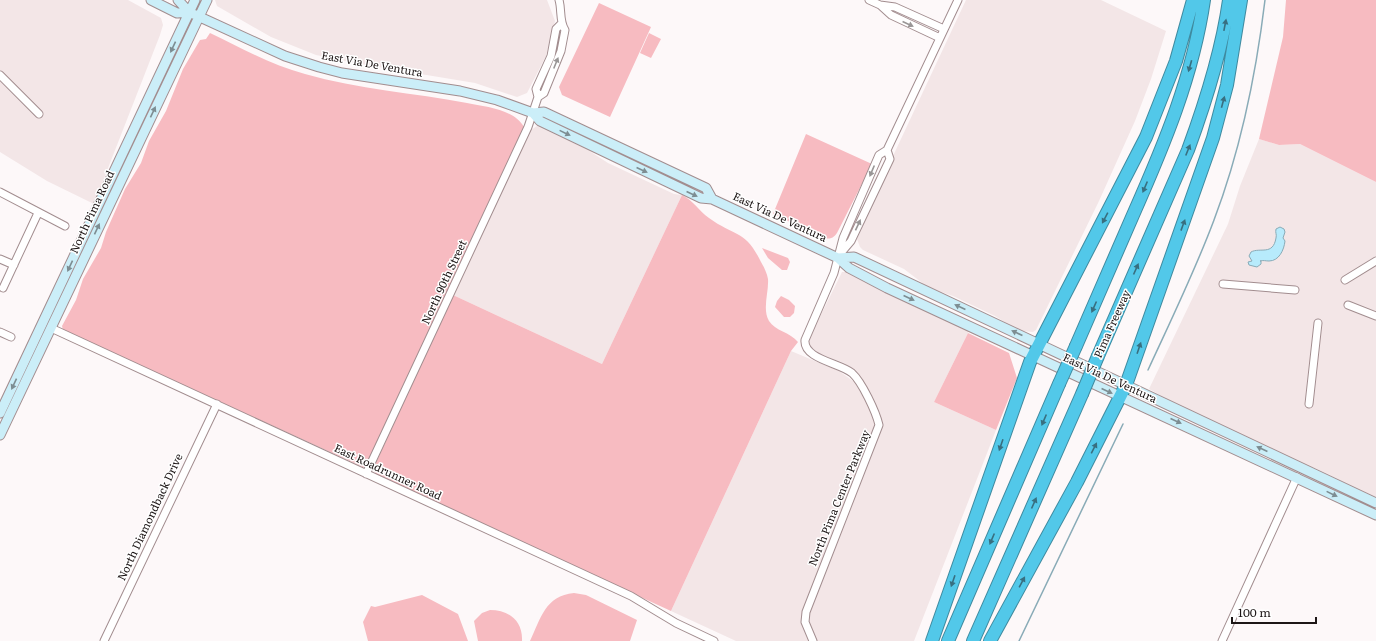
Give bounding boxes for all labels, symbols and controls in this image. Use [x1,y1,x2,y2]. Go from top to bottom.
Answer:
one-way arrow [1222,19,1228,32]
one-way arrow [903,21,914,27]
one-way arrow [170,42,176,53]
street label: East Via De Ventura [320,46,424,80]
one-way arrow [553,57,559,69]
one-way arrow [1187,60,1193,72]
one-way arrow [1220,96,1226,108]
one-way arrow [150,106,156,118]
one-way arrow [560,130,571,136]
one-way arrow [1185,143,1191,155]
one-way arrow [868,166,874,178]
street label: North Pima Road [65,167,117,256]
one-way arrow [636,167,648,173]
one-way arrow [1142,182,1148,194]
street label: East Via De Ventura [731,187,830,245]
one-way arrow [686,191,698,197]
one-way arrow [1102,212,1108,224]
one-way arrow [855,219,862,231]
one-way arrow [1180,219,1186,231]
one-way arrow [94,224,100,235]
street label: North 90th Street [416,236,470,326]
one-way arrow [67,261,73,272]
one-way arrow [1133,264,1139,275]
street label: Pima Freeway [1089,286,1134,360]
one-way arrow [904,295,915,301]
one-way arrow [1090,301,1096,313]
one-way arrow [953,303,965,309]
one-way arrow [1011,330,1023,336]
one-way arrow [1136,341,1142,353]
street label: East Via De Ventura [1061,348,1160,406]
one-way arrow [11,378,17,389]
one-way arrow [1101,388,1112,394]
one-way arrow [1041,414,1047,425]
one-way arrow [1171,419,1183,425]
street label: North Pima Center Parkway [803,426,873,568]
street label: East Roadrunner Road [332,439,445,503]
one-way arrow [997,439,1003,451]
one-way arrow [1091,442,1098,453]
one-way arrow [1257,446,1268,452]
street label: North Diamondback Drive [113,450,186,583]
one-way arrow [1326,491,1338,497]
one-way arrow [1031,496,1037,508]
one-way arrow [989,533,996,545]
one-way arrow [950,575,956,587]
one-way arrow [1019,576,1026,587]
scale bar [1232,599,1316,625]
text: 100 m [1238,603,1271,621]

